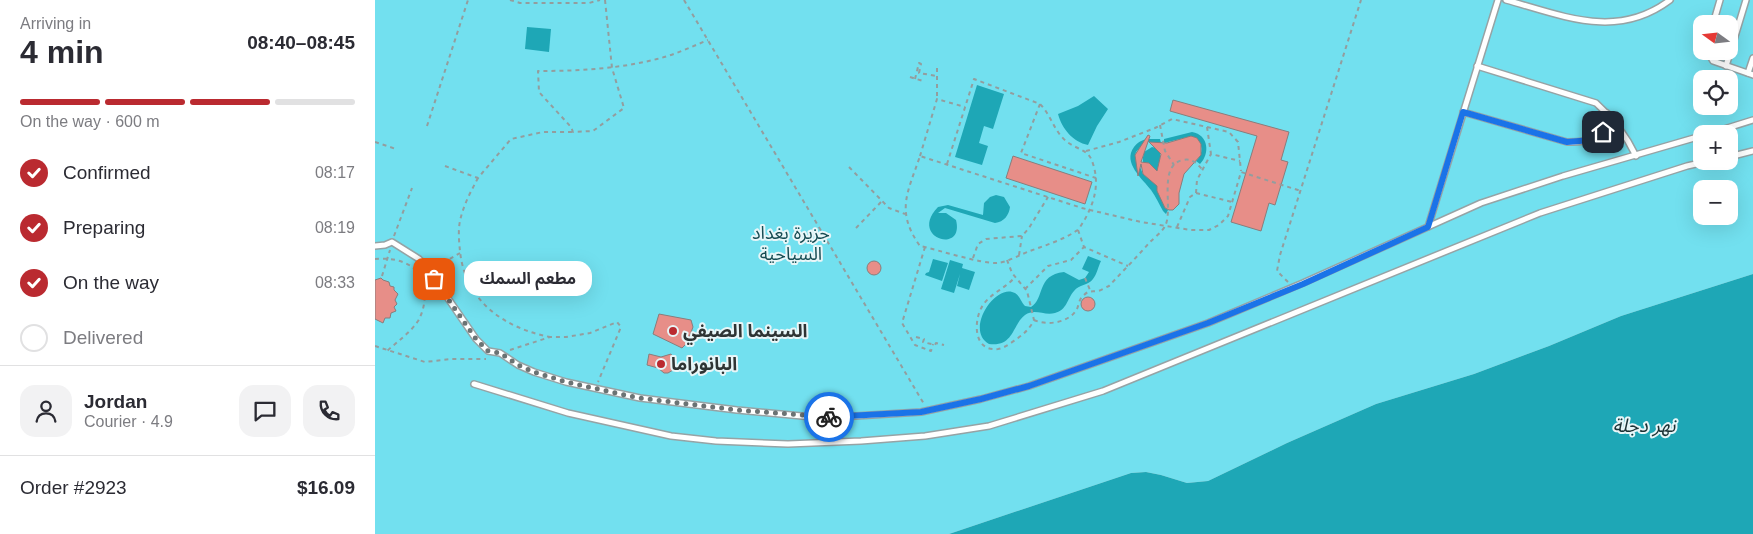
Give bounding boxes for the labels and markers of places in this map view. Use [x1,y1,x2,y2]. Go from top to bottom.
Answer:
pin [1582,111,1624,153]
pin [413,258,455,300]
callout: مطعم السمك [464,262,591,296]
place label: السينما الصيفي [683,321,807,345]
marker: السينما الصيفي [667,325,679,337]
place label: البانوراما [671,354,737,375]
marker: البانوراما [655,358,667,370]

